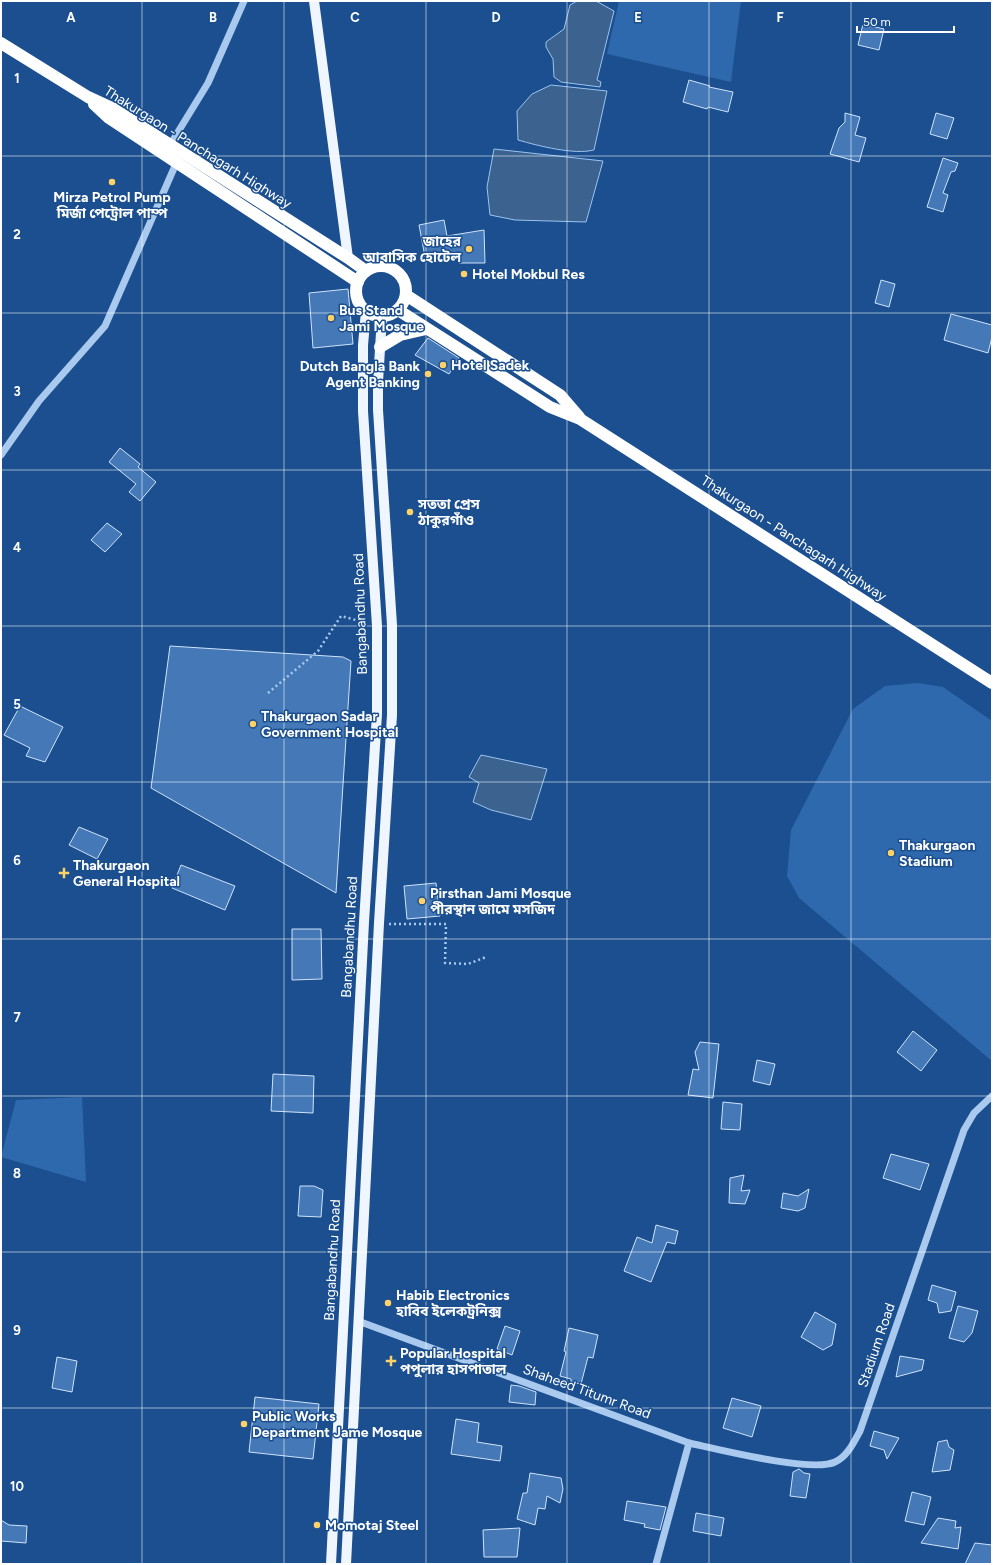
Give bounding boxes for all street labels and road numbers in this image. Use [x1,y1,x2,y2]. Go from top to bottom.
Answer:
street label: Thakurgaon - Panchagarh Highway [101,83,295,213]
street label: Thakurgaon - Panchagarh Highway [698,472,890,605]
street label: Bangabandhu Road [350,553,371,675]
street label: Bangabandhu Road [338,876,361,998]
street label: Bangabandhu Road [321,1199,344,1321]
street label: Stadium Road [854,1301,899,1389]
street label: Shaheed Titumr Road [521,1360,653,1422]

